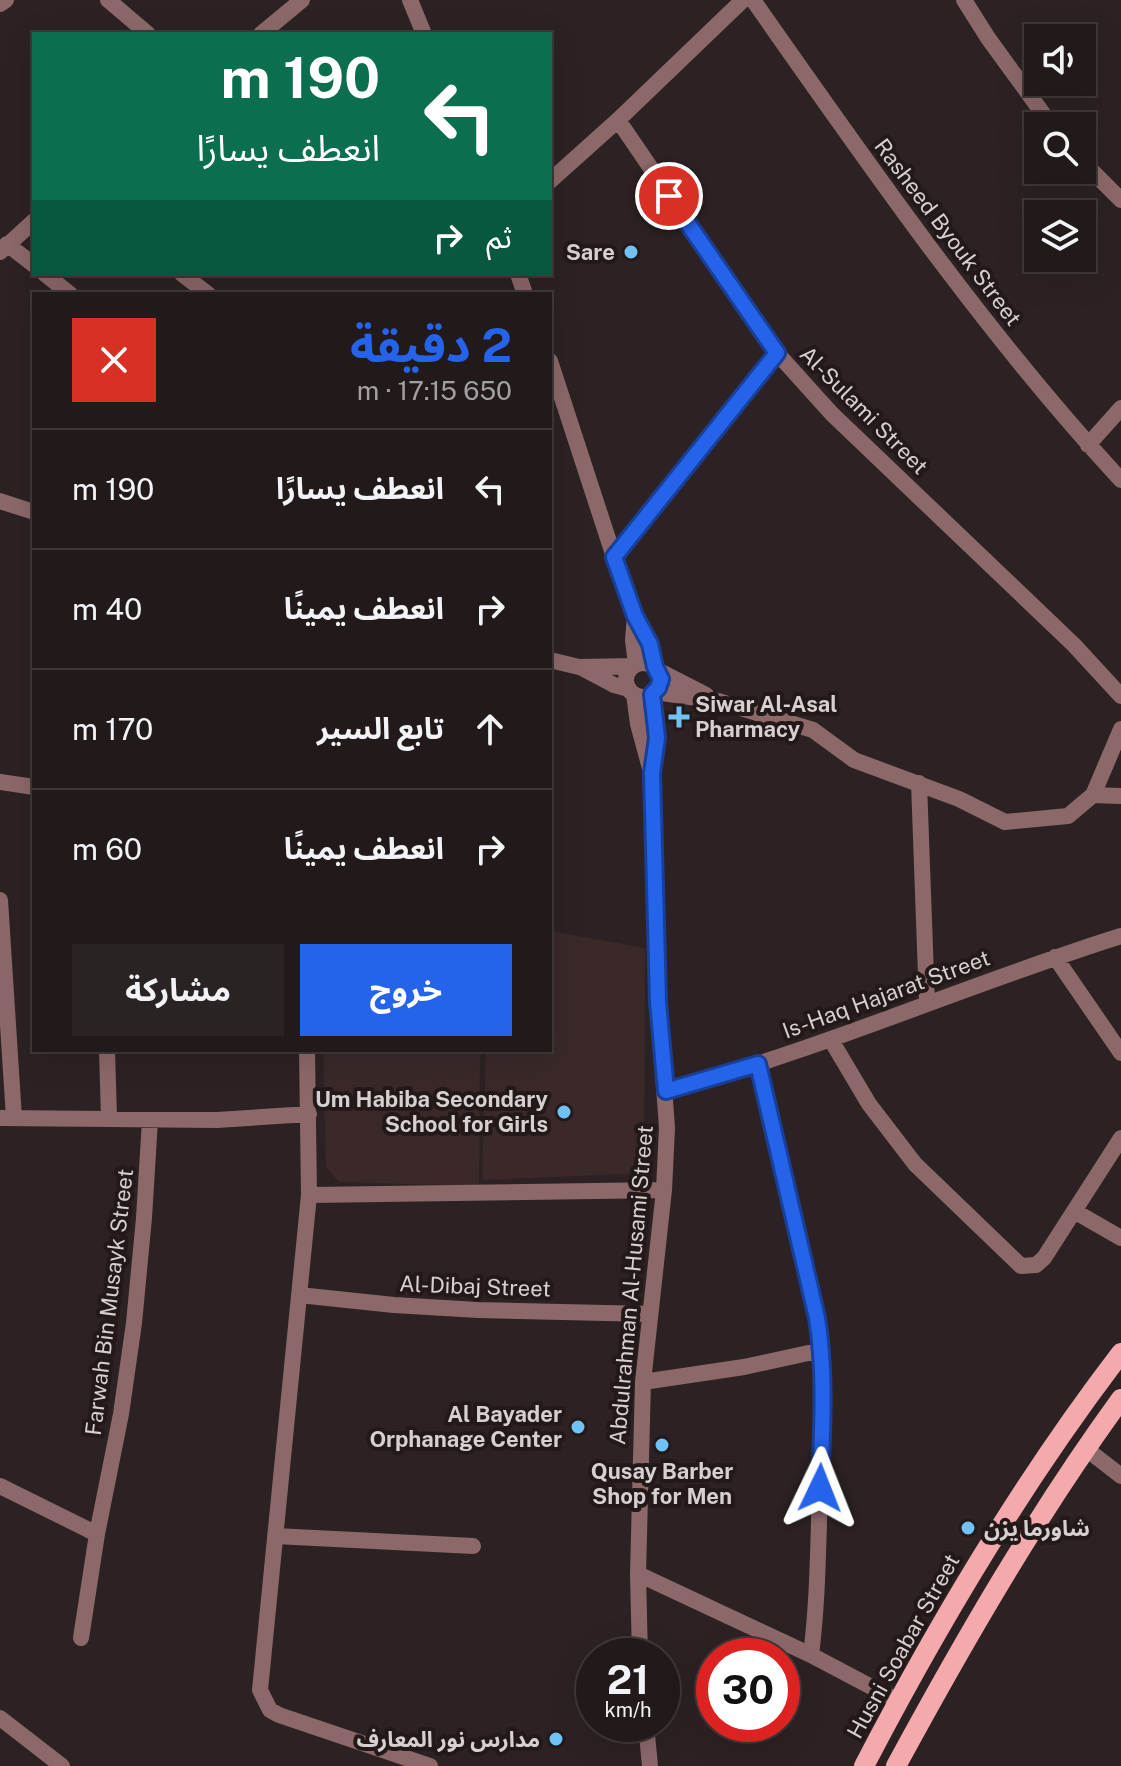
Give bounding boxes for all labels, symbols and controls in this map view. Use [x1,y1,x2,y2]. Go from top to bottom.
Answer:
map controls [1024,24,1096,272]
button: sound [1024,24,1096,96]
text: 190 m [220,45,380,111]
icon: left [408,64,512,168]
button: search [1024,112,1096,184]
text: انعطف يسارًا [196,127,380,169]
street label: Rasheed Byouk Street [869,133,1027,331]
pin [635,162,703,230]
icon: arrive [647,174,691,218]
button: layers [1024,200,1096,272]
icon: right [426,216,470,260]
text: ثم [486,219,512,255]
place label: Sare [566,239,615,265]
marker: Sare [622,243,640,261]
text: 2 دقيقة [350,316,512,373]
button: close [72,318,156,402]
street label: Al-Sulami Street [795,341,933,479]
text: 650 m · 17:15 [357,375,512,406]
icon: left [468,467,512,511]
text: انعطف يسارًا [276,470,444,506]
text: 190 m [72,471,154,507]
icon: right [468,587,512,631]
text: انعطف يمينًا [284,590,444,626]
text: 40 m [72,591,142,627]
place label: Siwar Al-Asal Pharmacy [695,691,838,742]
icon: ahead [468,707,512,751]
marker: Siwar Al-Asal Pharmacy [670,708,688,726]
text: تابع السير [317,710,444,746]
text: 170 m [72,711,153,747]
icon: right [468,827,512,871]
text: انعطف يمينًا [284,830,444,866]
text: 60 m [72,831,142,867]
button: مشاركة [72,944,284,1036]
button: خروج [300,944,512,1036]
street label: Is-Haq Hajarat Street [779,944,993,1044]
place label: Um Habiba Secondary School for Girls [315,1086,549,1137]
marker: Um Habiba Secondary School for Girls [555,1103,573,1121]
street label: Abdulrahman Al-Husami Street [604,1124,658,1446]
street label: Farwah Bin Musayk Street [80,1167,138,1437]
street label: Al-Dibaj Street [399,1270,551,1302]
place label: Al Bayader Orphanage Center [369,1401,562,1452]
marker: Al Bayader Orphanage Center [569,1418,587,1436]
marker: Qusay Barber Shop for Men [653,1436,671,1454]
position arrow [778,1446,862,1530]
place label: Qusay Barber Shop for Men [591,1458,733,1509]
place label: شاورما يزن [984,1515,1090,1542]
marker: شاورما يزن [959,1519,977,1537]
street label: Husni Soabar Street [842,1549,964,1743]
speed limit sign: 30 [696,1638,800,1742]
text: 21 [607,1656,649,1703]
text: km/h [604,1698,652,1722]
place label: مدارس نور المعارف [356,1726,540,1753]
marker: مدارس نور المعارف [547,1730,565,1748]

